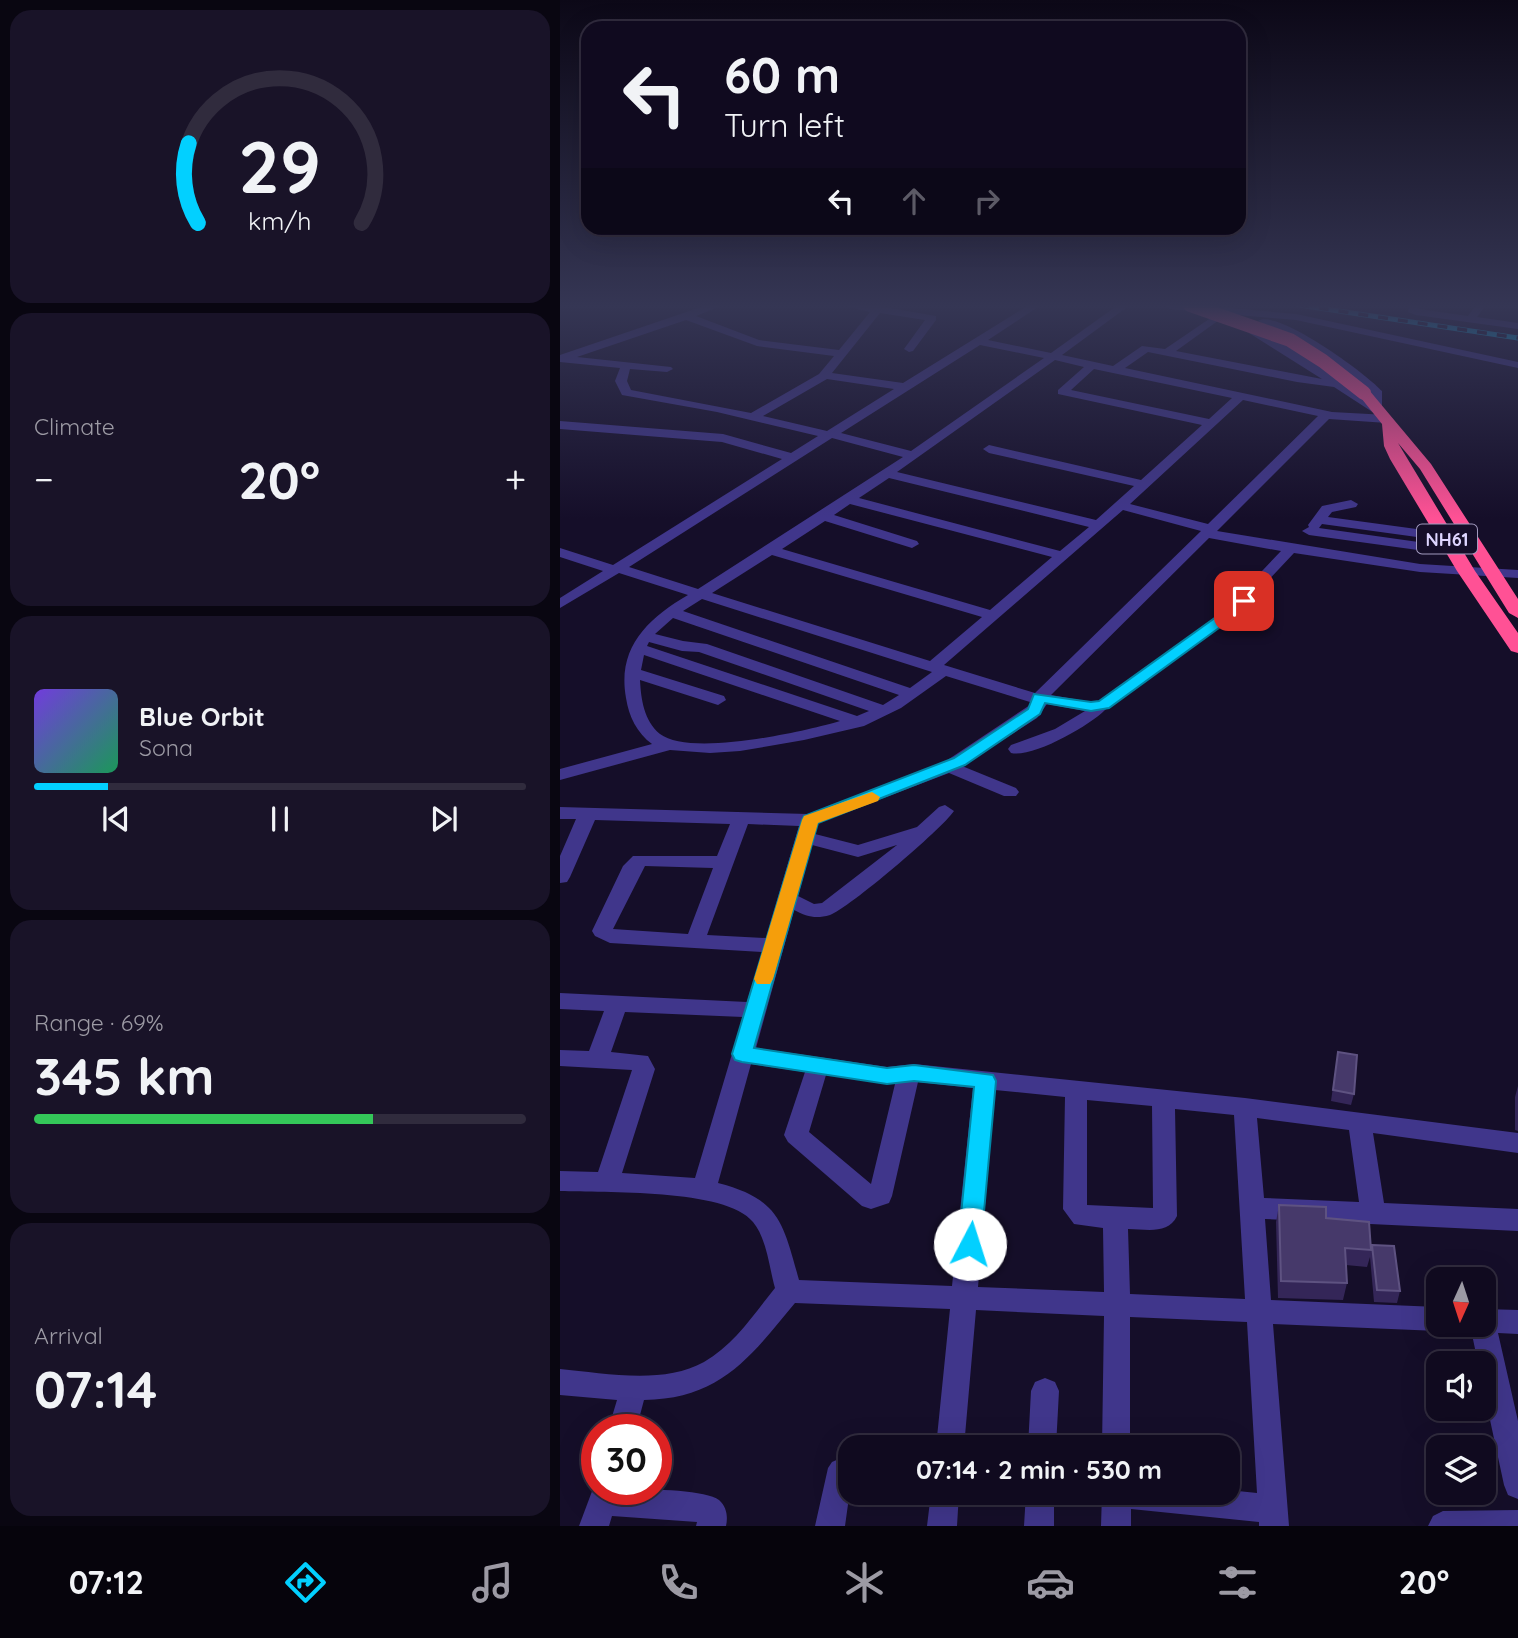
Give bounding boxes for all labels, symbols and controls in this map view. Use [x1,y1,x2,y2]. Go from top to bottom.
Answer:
text: 60 m [724,44,840,105]
icon: left [609,49,700,140]
text: Turn left [724,105,845,145]
text: 29 [239,120,321,211]
icon: left [822,182,860,220]
icon: ahead [895,182,933,220]
icon: right [968,182,1006,220]
text: km/h [248,204,312,235]
text: Climate [34,412,115,441]
text: 20° [238,447,320,512]
text: − [34,455,54,503]
text: + [505,455,526,503]
road number: NH61 [1417,524,1477,554]
pin [1214,571,1274,631]
icon: arrive [1225,582,1263,620]
text: Blue Orbit [139,700,265,733]
text: Sona [139,733,193,762]
icon: previous [97,800,135,838]
icon: pause [261,800,299,838]
icon: next [425,800,463,838]
text: Range · 69% [34,1008,164,1037]
text: 345 km [34,1043,215,1108]
position arrow [933,1207,1007,1281]
north arrow [1426,1267,1496,1337]
map controls [1426,1267,1496,1505]
text: Arrival [34,1321,103,1350]
button: sound [1426,1351,1496,1421]
text: 07:14 [34,1356,157,1421]
speed limit sign: 30 [581,1414,672,1505]
button: layers [1426,1435,1496,1505]
text: 07:14 · 2 min · 530 m [916,1453,1162,1486]
icon: directions [281,1558,330,1607]
icon: music [468,1558,517,1607]
icon: phone [654,1558,703,1607]
icon: climate [840,1558,889,1607]
icon: car [1026,1558,1075,1607]
icon: filters [1213,1558,1262,1607]
text: 07:12 [69,1562,144,1602]
text: 20° [1399,1562,1449,1602]

